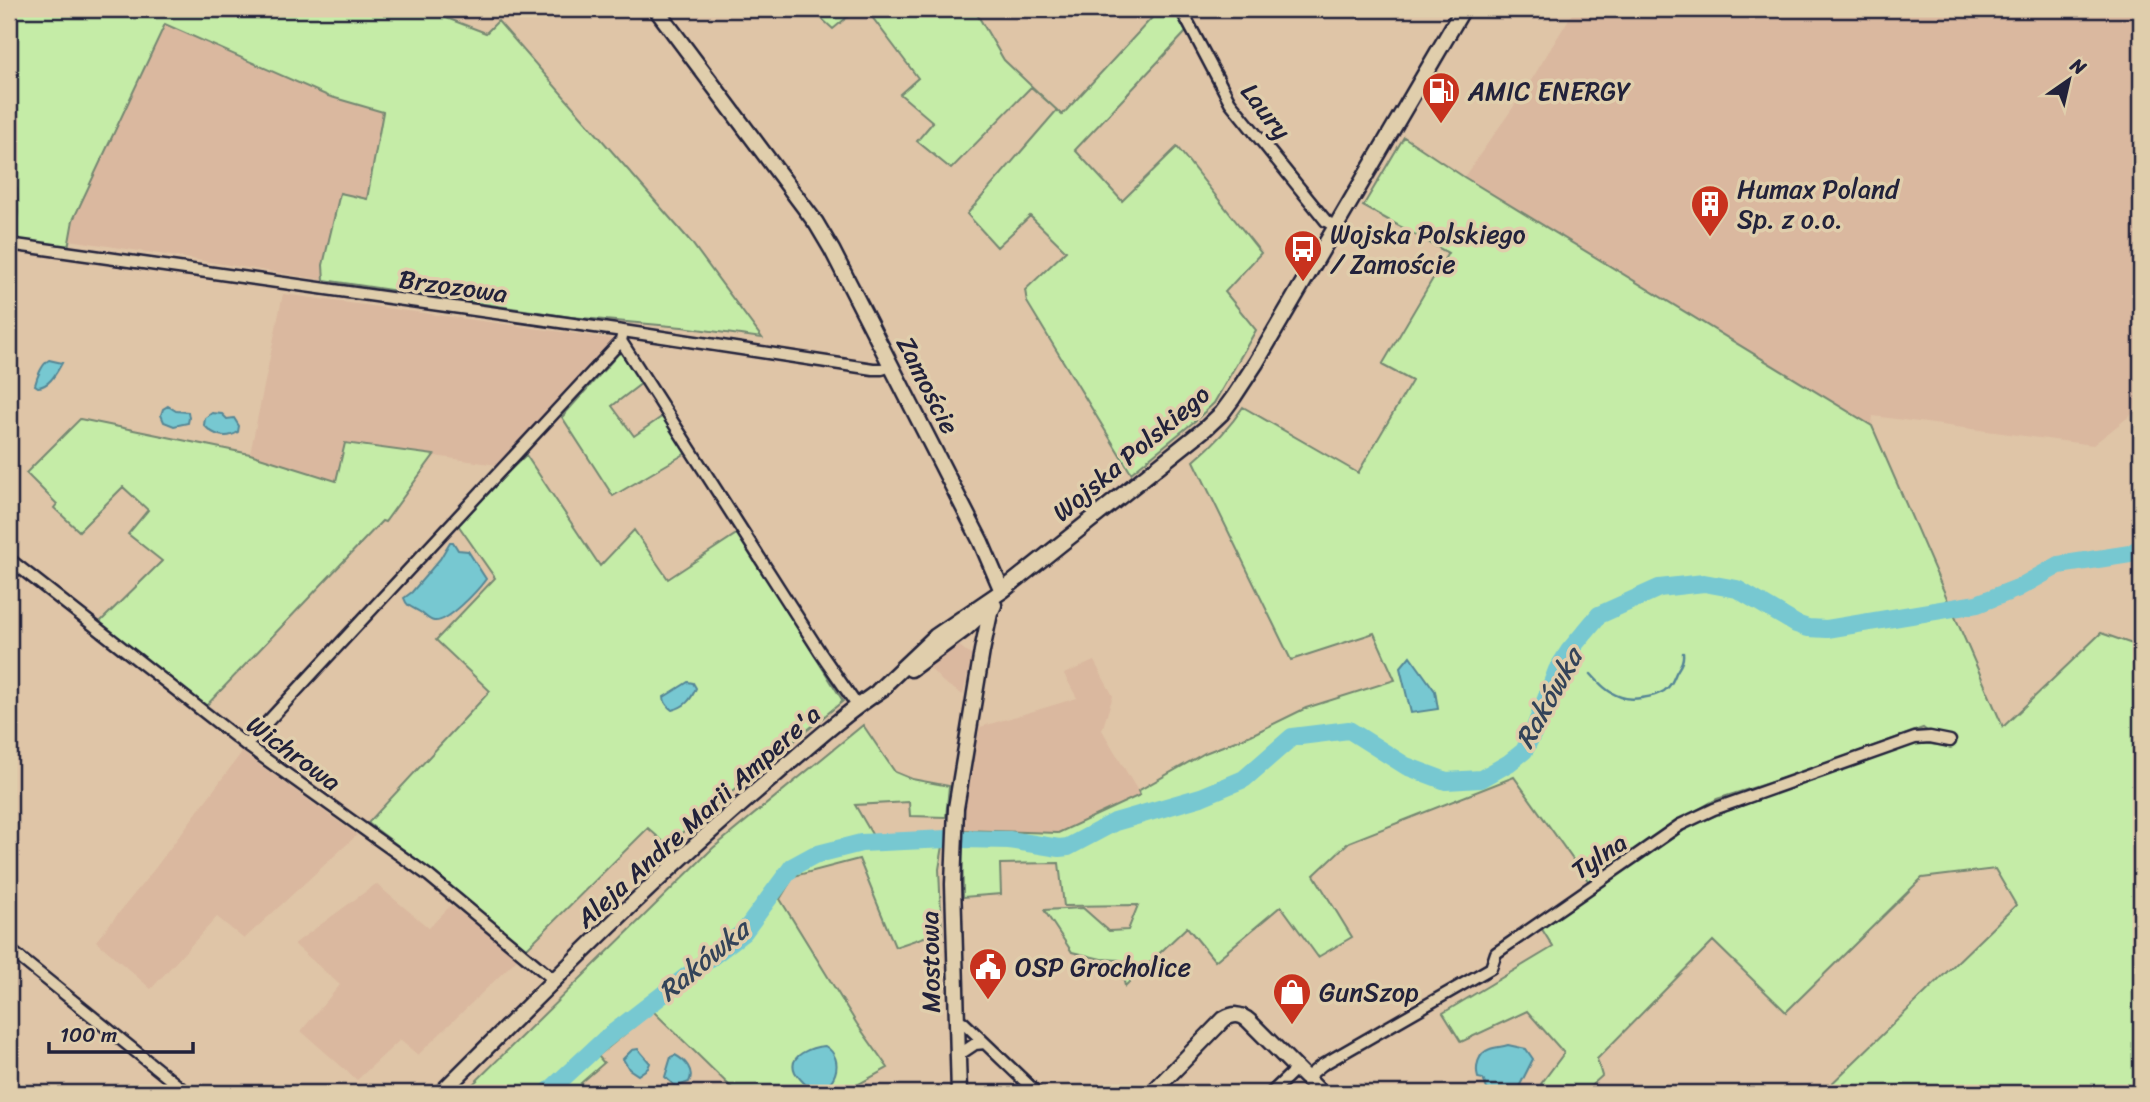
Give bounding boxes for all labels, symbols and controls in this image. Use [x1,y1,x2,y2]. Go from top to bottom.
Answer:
north arrow [2035,46,2104,116]
text: N [2063,48,2094,84]
place label: AMIC ENERGY [1467,68,1631,114]
fuel station icon: AMIC ENERGY [1420,70,1462,125]
street label: Laury [1228,72,1304,150]
place label: Humax Poland Sp. z o.o. [1737,166,1901,242]
building icon: Humax Poland Sp. z o.o. [1689,183,1731,238]
place label: Wojska Polskiego / Zamoście [1330,211,1526,287]
bus stop icon: Wojska Polskiego / Zamoście [1282,228,1324,283]
street label: Brzozowa [396,256,510,316]
street label: Zamoście [883,327,973,443]
street label: Wojska Polskiego [1041,372,1221,534]
water label: Rakówka [1501,636,1598,758]
street label: Aleja Andre Marii Ampere'a [564,693,831,940]
street label: Wichrowa [237,702,351,804]
street label: Tylna [1561,820,1637,892]
water label: Rakówka [646,904,764,1014]
street label: Mostowa [906,911,954,1013]
place label: OSP Grocholice [1015,944,1191,990]
public building icon: OSP Grocholice [967,946,1009,1001]
place label: GunSzop [1319,969,1419,1015]
shop icon: GunSzop [1271,971,1313,1026]
scale bar [49,1011,192,1055]
text: 100 m [60,1016,117,1054]

